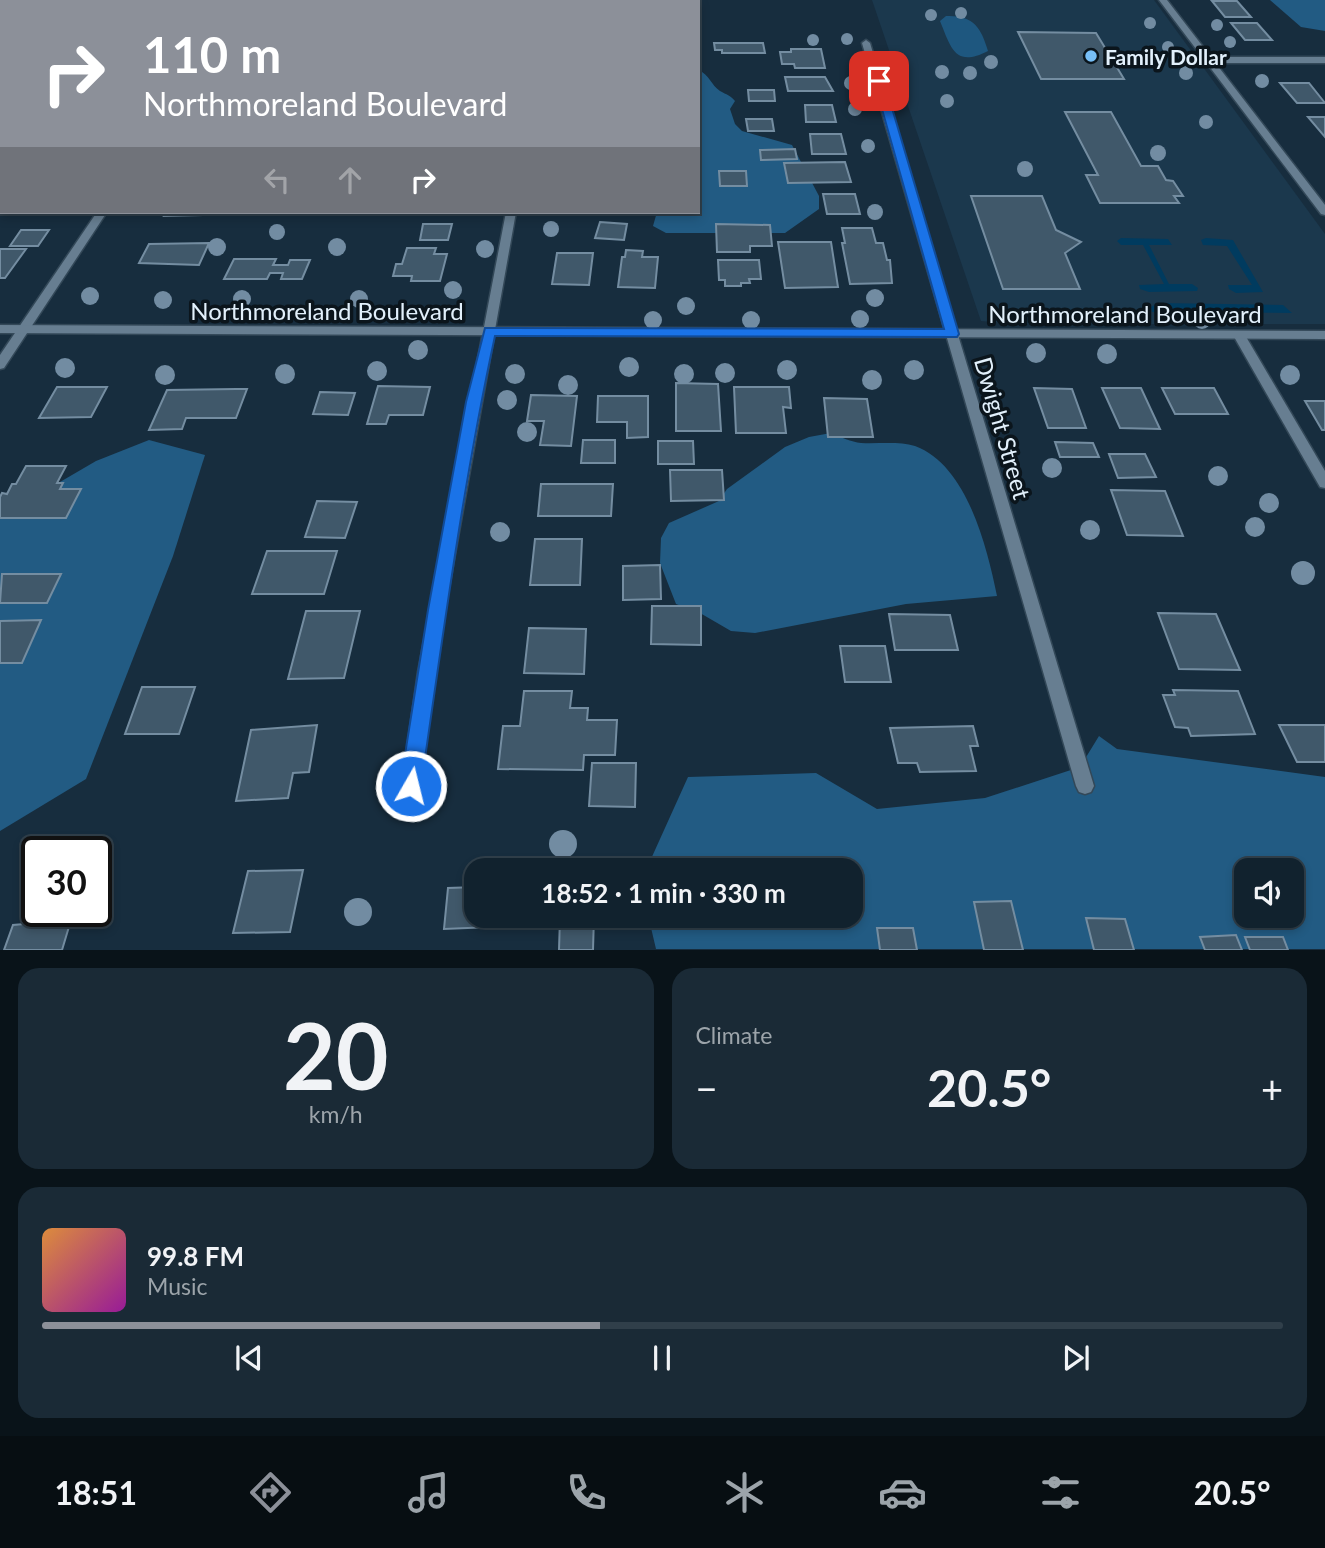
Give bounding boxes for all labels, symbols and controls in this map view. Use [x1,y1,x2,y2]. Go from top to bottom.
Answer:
text: 110 m [143,25,281,83]
icon: right [28,28,119,119]
place label: Family Dollar [1105,44,1227,69]
marker: Family Dollar [1083,48,1099,64]
pin [849,51,909,111]
icon: arrive [860,62,898,100]
text: Northmoreland Boulevard [143,84,507,123]
icon: left [258,161,296,199]
icon: ahead [331,161,369,199]
icon: right [404,161,442,199]
street label: Northmoreland Boulevard [190,296,464,325]
street label: Northmoreland Boulevard [988,299,1262,328]
street label: Dwight Street [969,354,1037,503]
position arrow [374,749,448,823]
speed limit sign: 30 [21,836,112,927]
map controls [1234,858,1304,928]
button: sound [1234,858,1304,928]
text: 18:52 · 1 min · 330 m [541,877,786,909]
text: 20 [283,1000,389,1109]
text: Climate [696,1021,772,1049]
text: 20.5° [927,1056,1051,1118]
text: − [696,1065,718,1111]
text: + [1261,1065,1283,1111]
text: km/h [309,1100,363,1128]
text: 99.8 FM [147,1240,244,1272]
text: Music [147,1272,207,1300]
icon: previous [230,1339,268,1377]
icon: pause [643,1339,681,1377]
icon: next [1057,1339,1095,1377]
icon: directions [246,1468,295,1517]
icon: music [404,1468,453,1517]
icon: phone [562,1468,611,1517]
icon: climate [720,1468,769,1517]
icon: car [878,1468,927,1517]
icon: filters [1036,1468,1085,1517]
text: 18:51 [54,1473,137,1512]
text: 20.5° [1194,1473,1270,1512]

